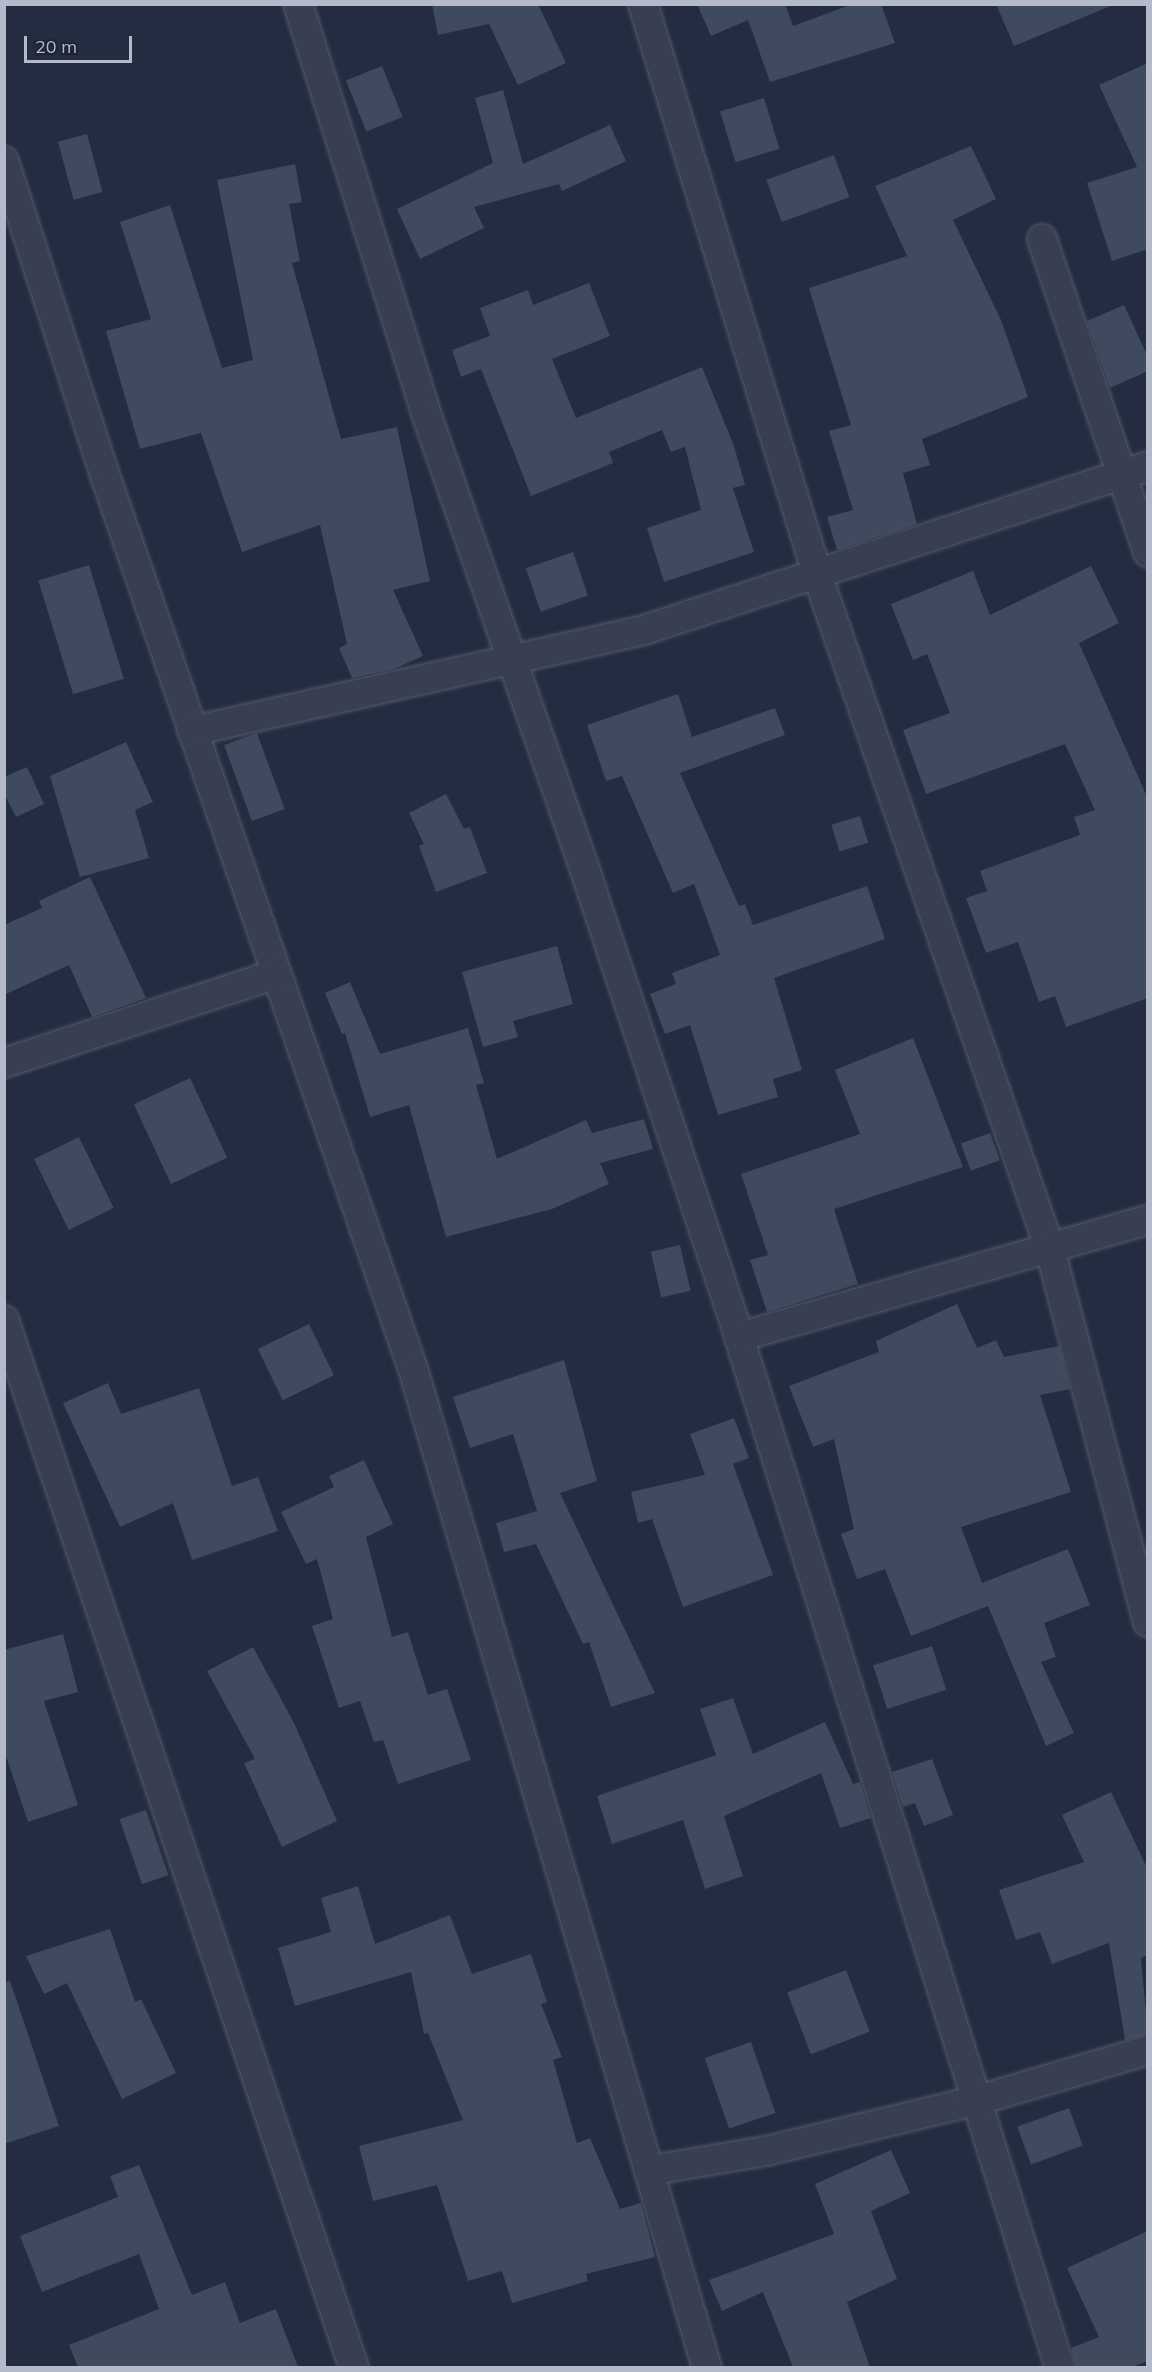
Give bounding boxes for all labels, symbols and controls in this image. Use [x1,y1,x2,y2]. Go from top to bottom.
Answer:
scale bar [27,24,135,62]
text: 20 m [35,35,77,58]

